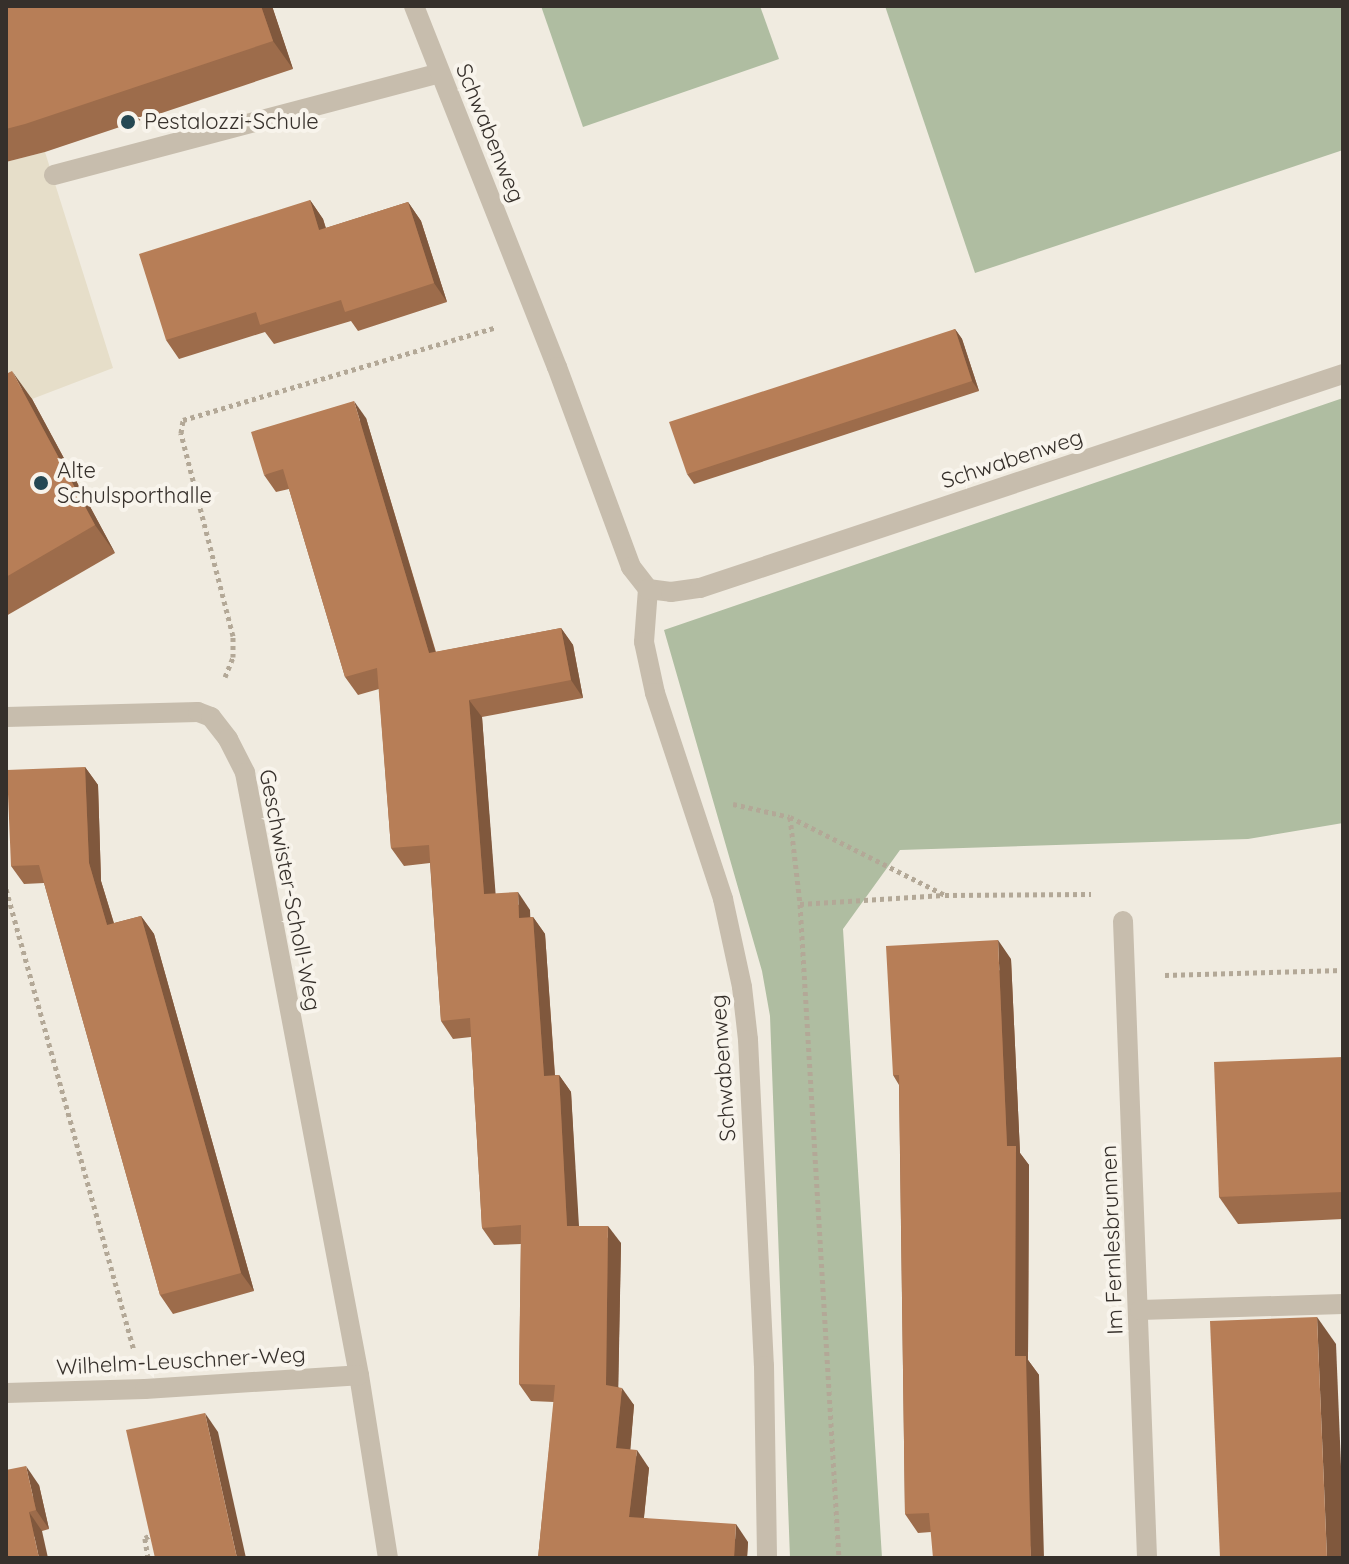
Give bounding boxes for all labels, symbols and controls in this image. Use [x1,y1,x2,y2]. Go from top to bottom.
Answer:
street label: Schwabenweg [450,60,530,206]
place label: Pestalozzi-Schule [144,109,319,135]
marker: Pestalozzi-Schule [119,113,137,131]
street label: Schwabenweg [938,424,1086,494]
place label: Alte Schulsporthalle [57,457,212,508]
marker: Alte Schulsporthalle [32,474,50,492]
street label: Geschwister-Scholl-Weg [254,767,326,1013]
street label: Schwabenweg [705,994,741,1142]
street label: Im Fernlesbrunnen [1095,1145,1129,1335]
street label: Wilhelm-Leuschner-Weg [56,1341,306,1381]

